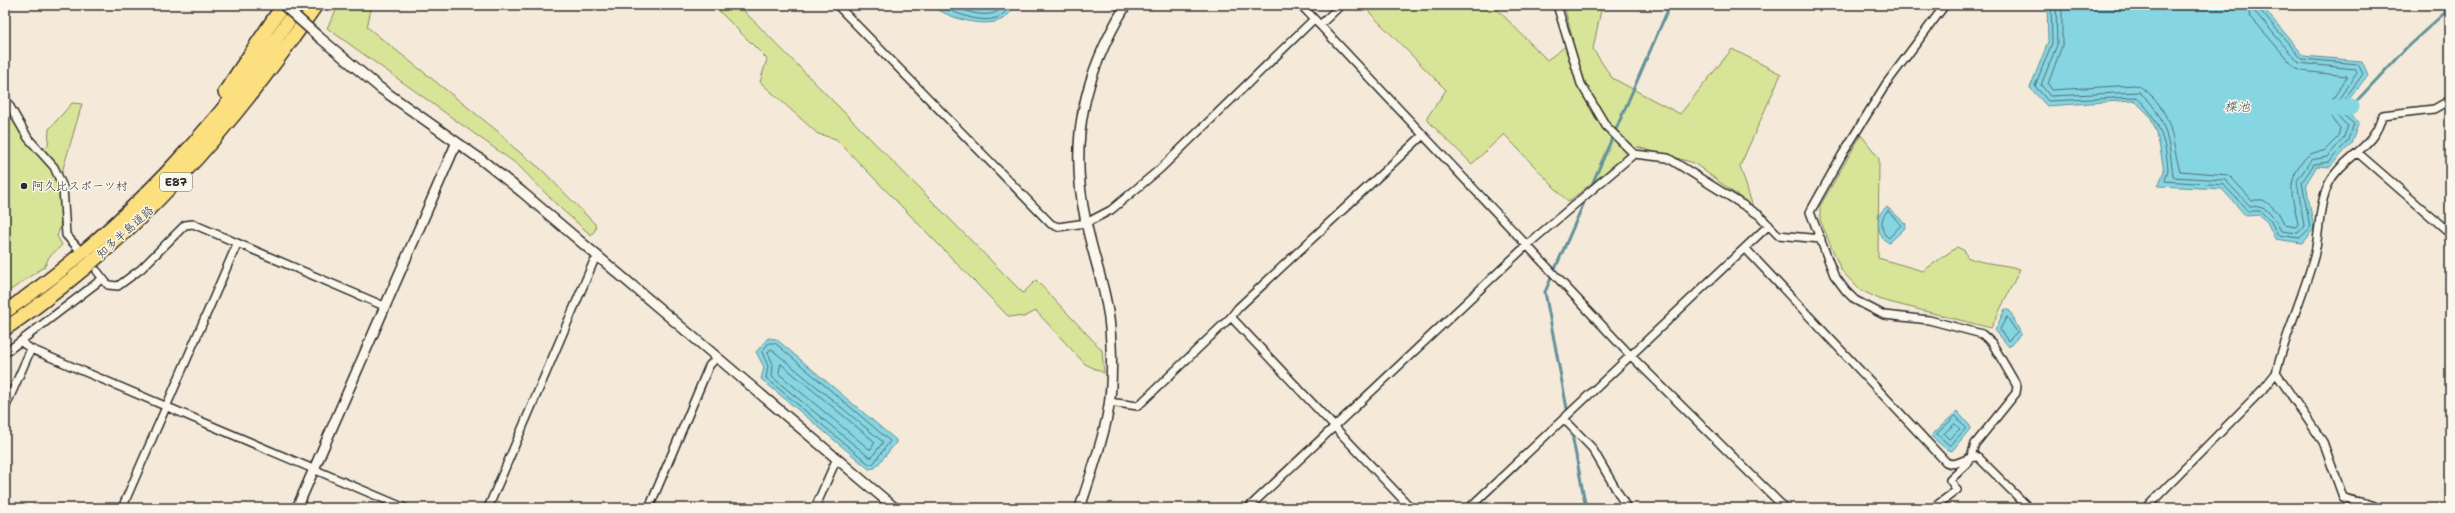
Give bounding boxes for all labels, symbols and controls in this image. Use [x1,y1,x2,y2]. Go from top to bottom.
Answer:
water label: 楪池 [2224,98,2251,115]
road number: E87 [160,173,192,191]
place label: 阿久比スポーツ村 [32,178,128,194]
marker: 阿久比スポーツ村 [19,181,29,191]
street label: 知多半島道路 [93,202,157,262]

